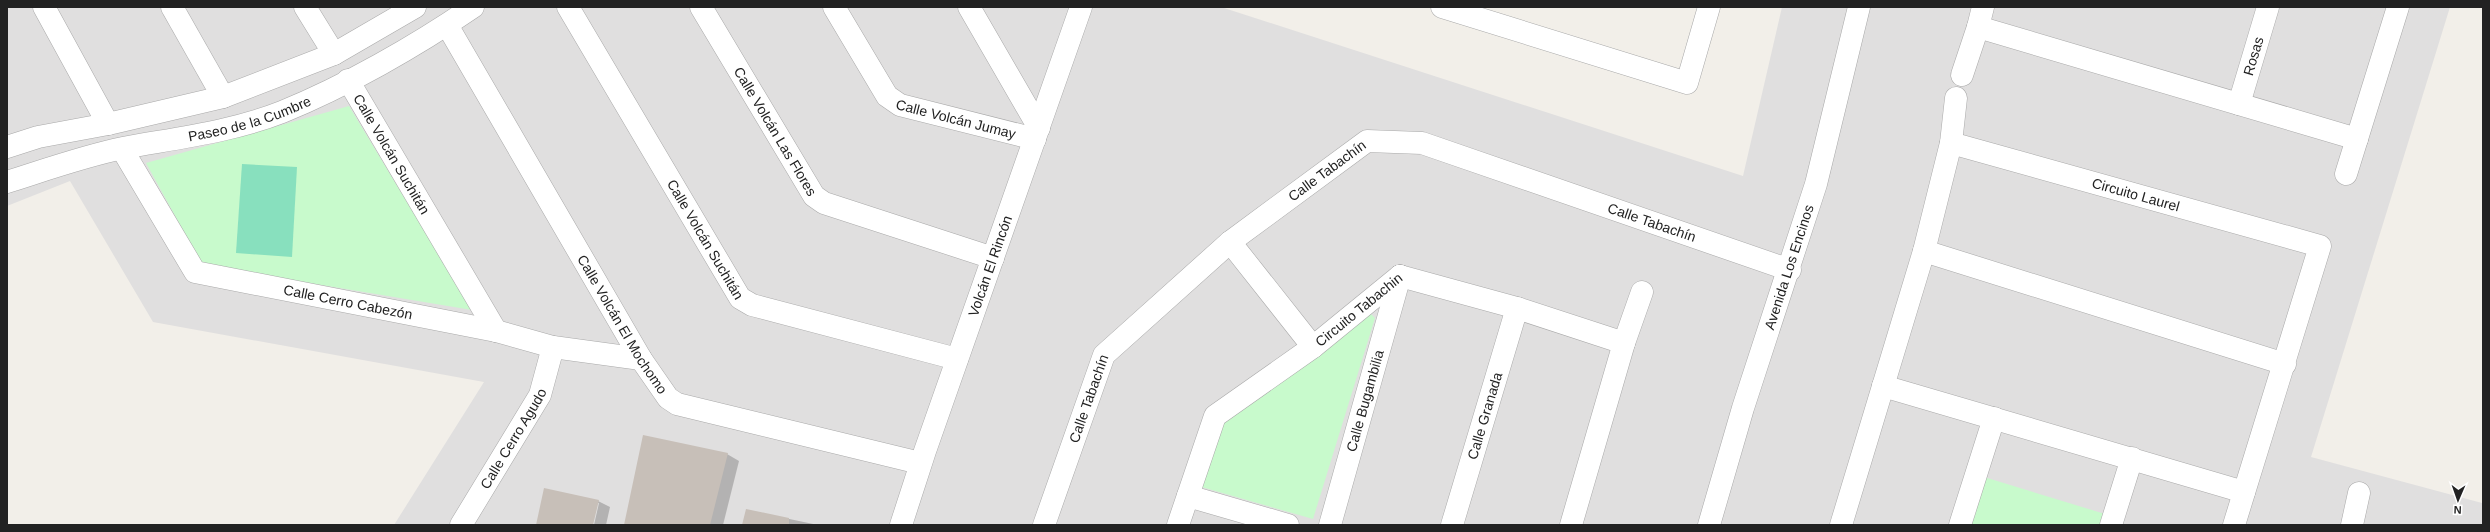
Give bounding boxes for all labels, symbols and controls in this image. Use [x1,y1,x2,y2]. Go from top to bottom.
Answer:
street label: Rosas [2240,35,2267,77]
street label: Calle Volcán Las Flores [731,64,820,199]
street label: Calle Volcán Suchitán [350,91,433,217]
street label: Paseo de la Cumbre [187,92,314,145]
street label: Calle Volcán Jumay [894,96,1018,142]
street label: Calle Tabachín [1285,137,1369,204]
street label: Circuito Laurel [2090,175,2182,214]
street label: Calle Volcán Suchitán [664,177,747,302]
street label: Calle Tabachín [1606,200,1698,245]
street label: Avenida Los Encinos [1761,203,1817,332]
street label: Volcán El Rincón [965,213,1015,319]
street label: Calle Volcán El Mochomo [574,252,671,397]
street label: Circuito Tabachin [1312,270,1405,350]
street label: Calle Cerro Cabezón [282,282,414,322]
street label: Calle Bugambilia [1343,348,1387,454]
street label: Calle Tabachín [1066,352,1112,445]
street label: Calle Granada [1464,370,1505,461]
street label: Calle Cerro Agudo [477,387,549,492]
north arrow [2438,480,2478,520]
text: N [2453,504,2462,516]

